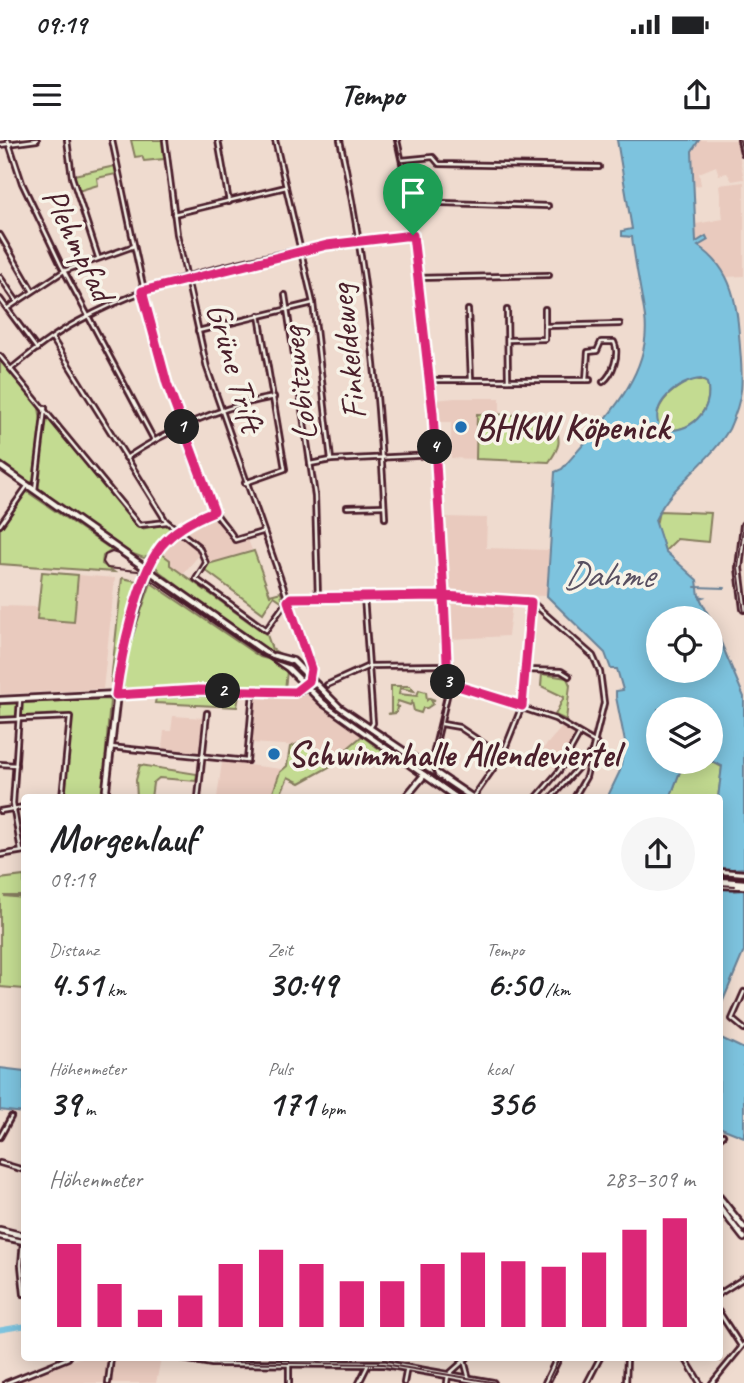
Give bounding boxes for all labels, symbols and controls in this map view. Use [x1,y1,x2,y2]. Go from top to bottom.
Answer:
text: 09:19 [35,8,86,41]
text: Tempo [340,74,404,115]
icon: menu [28,76,66,114]
icon: share [678,76,716,114]
pin [383,163,443,235]
icon: arrive [394,174,432,212]
street label: Plehmpfad [32,180,128,313]
street label: Finkeldeweg [318,280,377,422]
street label: Grüne Trift [196,297,276,440]
street label: Lobitzweg [269,322,328,443]
place label: BHKW Köpenick [475,405,672,450]
pin: 1 [164,410,200,444]
text: 1 [177,414,186,438]
marker: BHKW Köpenick [453,419,469,435]
pin: 4 [418,430,452,464]
text: 4 [430,434,439,458]
water label: Dahme [563,551,658,598]
map controls [646,606,723,774]
button: locate [646,606,723,683]
pin: 3 [430,664,466,700]
text: 3 [443,669,452,693]
pin: 2 [206,674,241,708]
text: 2 [218,678,227,702]
button: layers [646,697,723,774]
place label: Schwimmhalle Allendeviertel [288,732,626,777]
marker: Schwimmhalle Allendeviertel [266,746,282,762]
text: Morgenlauf [49,815,196,862]
button: share [621,817,695,891]
text: 09:19 [49,865,95,894]
text: Distanz [49,938,99,962]
text: Zeit [268,938,293,962]
text: Tempo [486,938,524,962]
text: 4.51 [49,962,103,1007]
text: 30:49 [268,962,337,1007]
text: 6:50 [486,962,541,1007]
text: km [103,978,126,1002]
text: /km [541,978,570,1002]
text: Höhenmeter [49,1057,126,1081]
text: Puls [268,1057,293,1081]
text: kcal [486,1057,511,1081]
text: 39 [49,1081,80,1126]
text: 171 [268,1081,315,1126]
text: 356 [486,1081,534,1126]
text: m [80,1097,95,1121]
text: bpm [315,1097,345,1121]
text: Höhenmeter [49,1165,142,1194]
text: 283–309 m [604,1165,695,1194]

